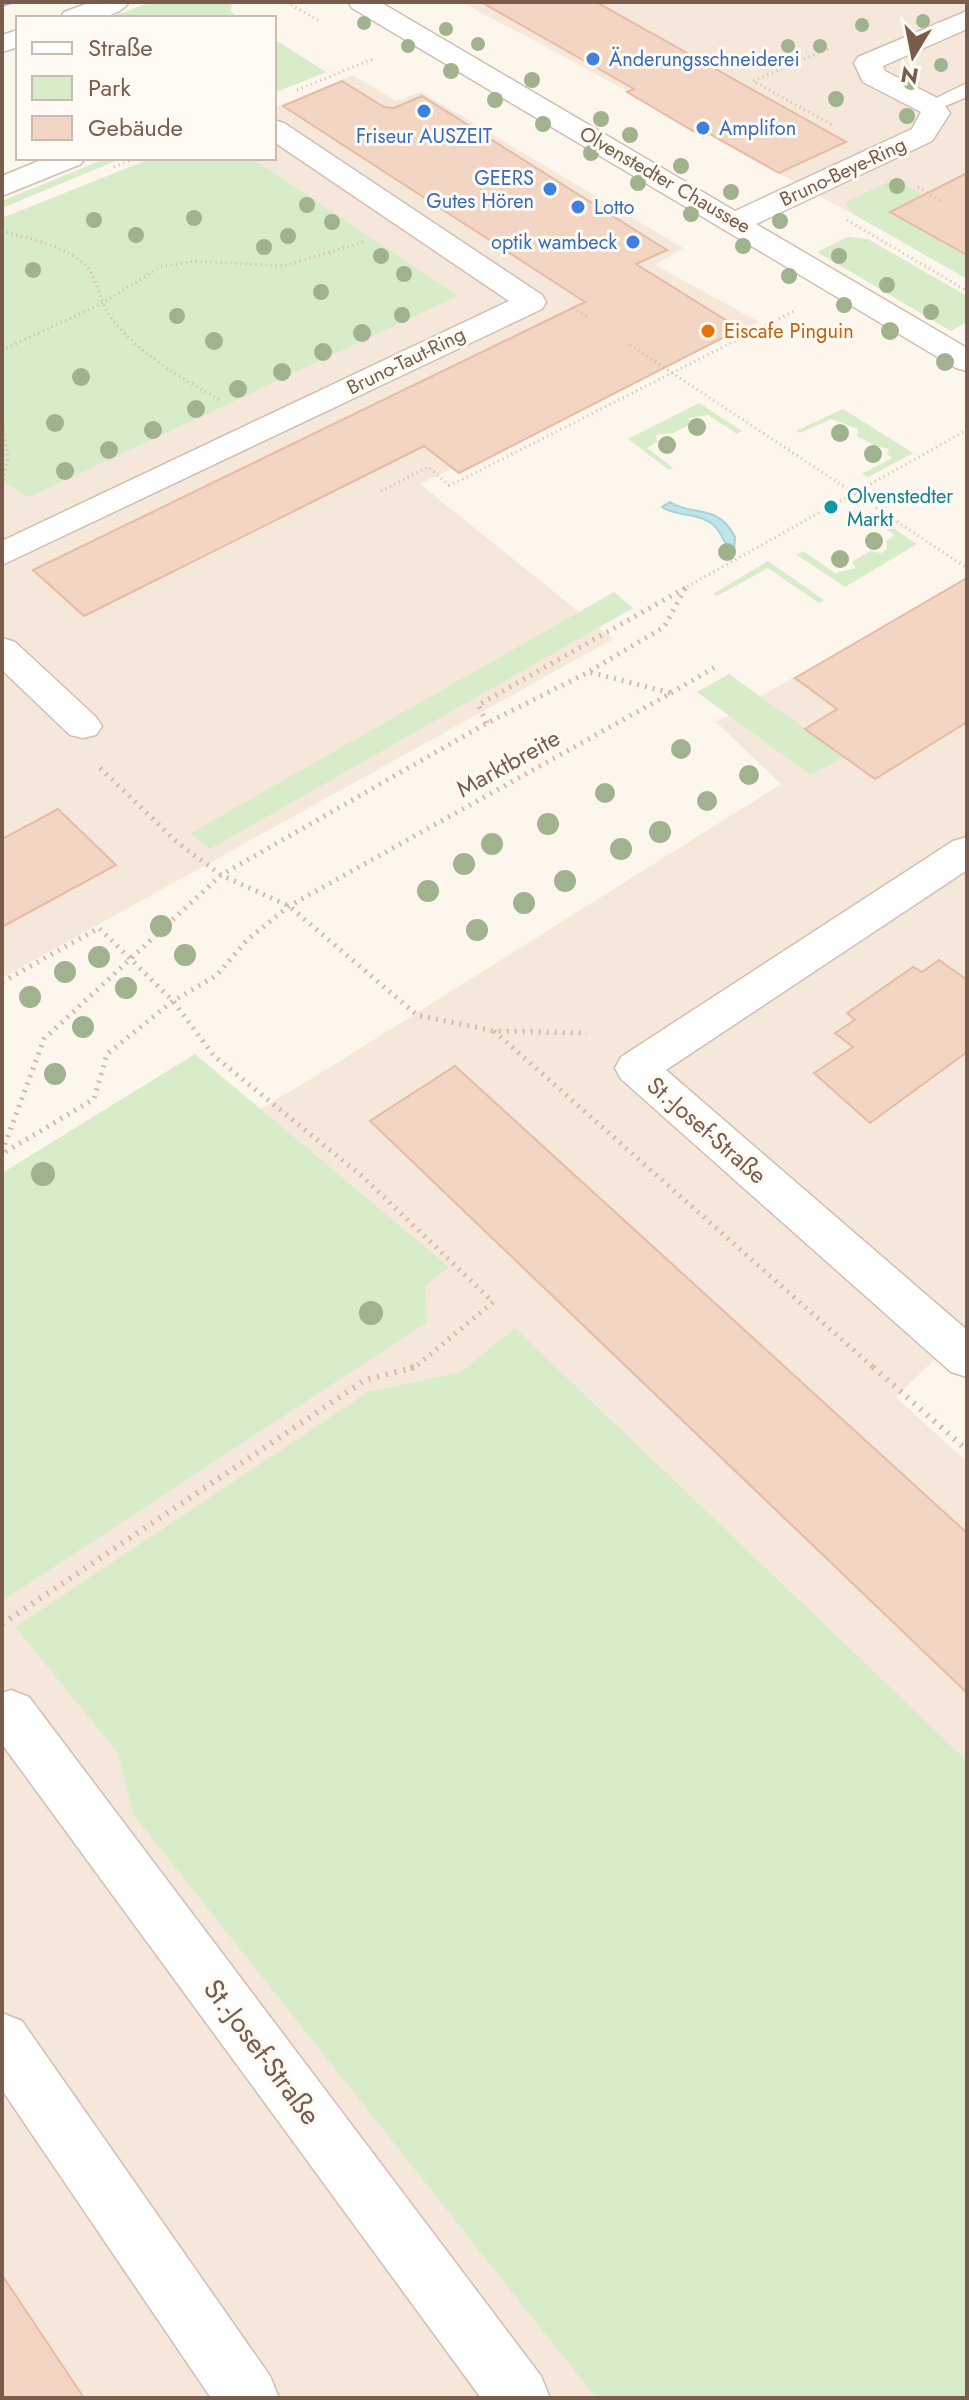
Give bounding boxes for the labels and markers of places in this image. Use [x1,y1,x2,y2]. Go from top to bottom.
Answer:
place label: Änderungsschneiderei [609,45,800,74]
marker: Änderungsschneiderei [584,50,602,68]
marker: Friseur AUSZEIT [415,102,433,120]
place label: Amplifon [719,114,796,143]
marker: Amplifon [694,119,712,137]
place label: Friseur AUSZEIT [356,122,493,151]
place label: GEERS Gutes Hören [426,164,534,216]
marker: GEERS Gutes Hören [541,180,559,198]
place label: Lotto [594,193,635,222]
marker: Lotto [569,198,587,216]
place label: optik wambeck [491,228,617,257]
marker: optik wambeck [624,233,642,251]
place label: Eiscafe Pinguin [724,317,854,346]
marker: Eiscafe Pinguin [699,322,717,340]
place label: Olvenstedter Markt [847,482,953,534]
marker: Olvenstedter Markt [822,498,840,516]

